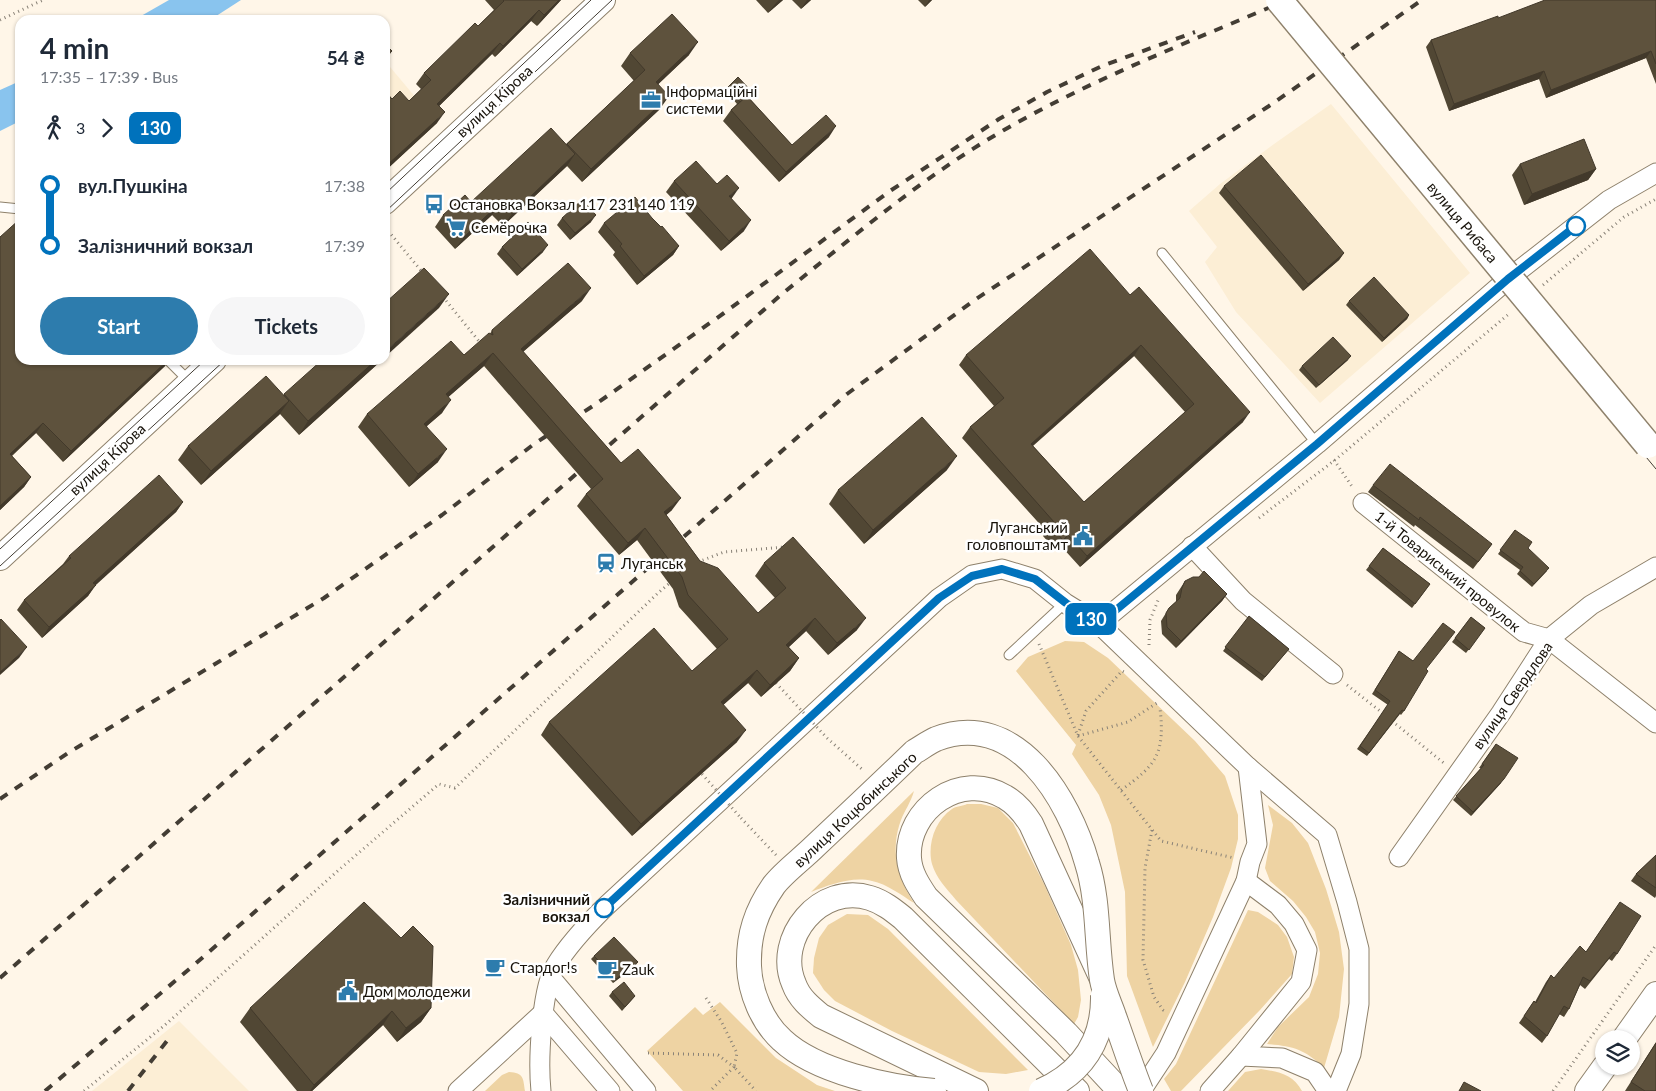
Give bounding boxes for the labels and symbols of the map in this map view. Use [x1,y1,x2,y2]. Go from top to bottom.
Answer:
street label: вулиця Кірова [452,61,536,141]
place label: Інформаційні системи [666,82,757,117]
office icon: Інформаційні системи [640,89,662,111]
street label: вулиця Рибаса [1424,178,1502,266]
bus stop icon: Остановка Вокзал 117 231 140 119 [423,193,445,215]
place label: Остановка Вокзал 117 231 140 119 [449,195,695,213]
supermarket icon: Семёрочка [445,216,467,238]
unlabelled marker [1566,216,1586,236]
place label: Семёрочка [471,218,547,236]
street label: вулиця Кірова [65,419,149,499]
street label: 1-й Товариський провулок [1372,507,1525,635]
place label: Луганський головпоштамт [967,518,1068,553]
public building icon: Луганський головпоштамт [1072,525,1094,547]
station icon: Луганськ [595,552,617,574]
place label: Луганськ [620,554,684,572]
line badge: 130 [1062,603,1120,635]
street label: вулиця Свердлова [1468,638,1556,752]
street label: вулиця Коцюбинського [790,747,920,871]
place label: Залізничний вокзал [503,890,590,925]
marker: Залізничний вокзал [594,898,614,918]
cafe icon: Стардог!s [484,956,506,978]
place label: Стардог!s [510,958,577,976]
cafe icon: Zauk [596,958,618,980]
place label: Zauk [622,960,655,978]
public building icon: Дом молодежи [337,980,359,1002]
place label: Дом молодежи [363,982,471,1000]

